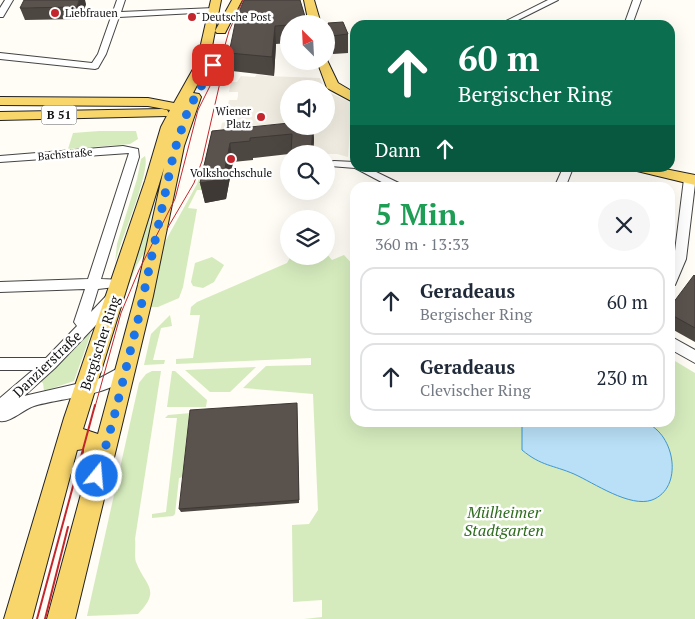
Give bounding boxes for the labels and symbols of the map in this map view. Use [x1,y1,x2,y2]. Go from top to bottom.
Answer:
place label: Liebfrauen [65,6,118,20]
marker: Liebfrauen [49,7,61,19]
place label: Deutsche Post [202,10,271,24]
marker: Deutsche Post [186,11,198,23]
north arrow [280,15,335,70]
pin [192,44,234,86]
place label: Wiener Platz [216,104,252,131]
road number: B 51 [42,106,76,124]
marker: Wiener Platz [255,111,267,123]
street label: Bachstraße [37,145,94,163]
marker: Volkshochschule [225,153,237,165]
place label: Volkshochschule [190,166,272,180]
street label: Bergischer Ring [75,293,124,392]
street label: Danzierstraße [8,326,85,401]
position arrow [70,449,122,501]
park label: Mülheimer Stadtgarten [464,501,544,541]

